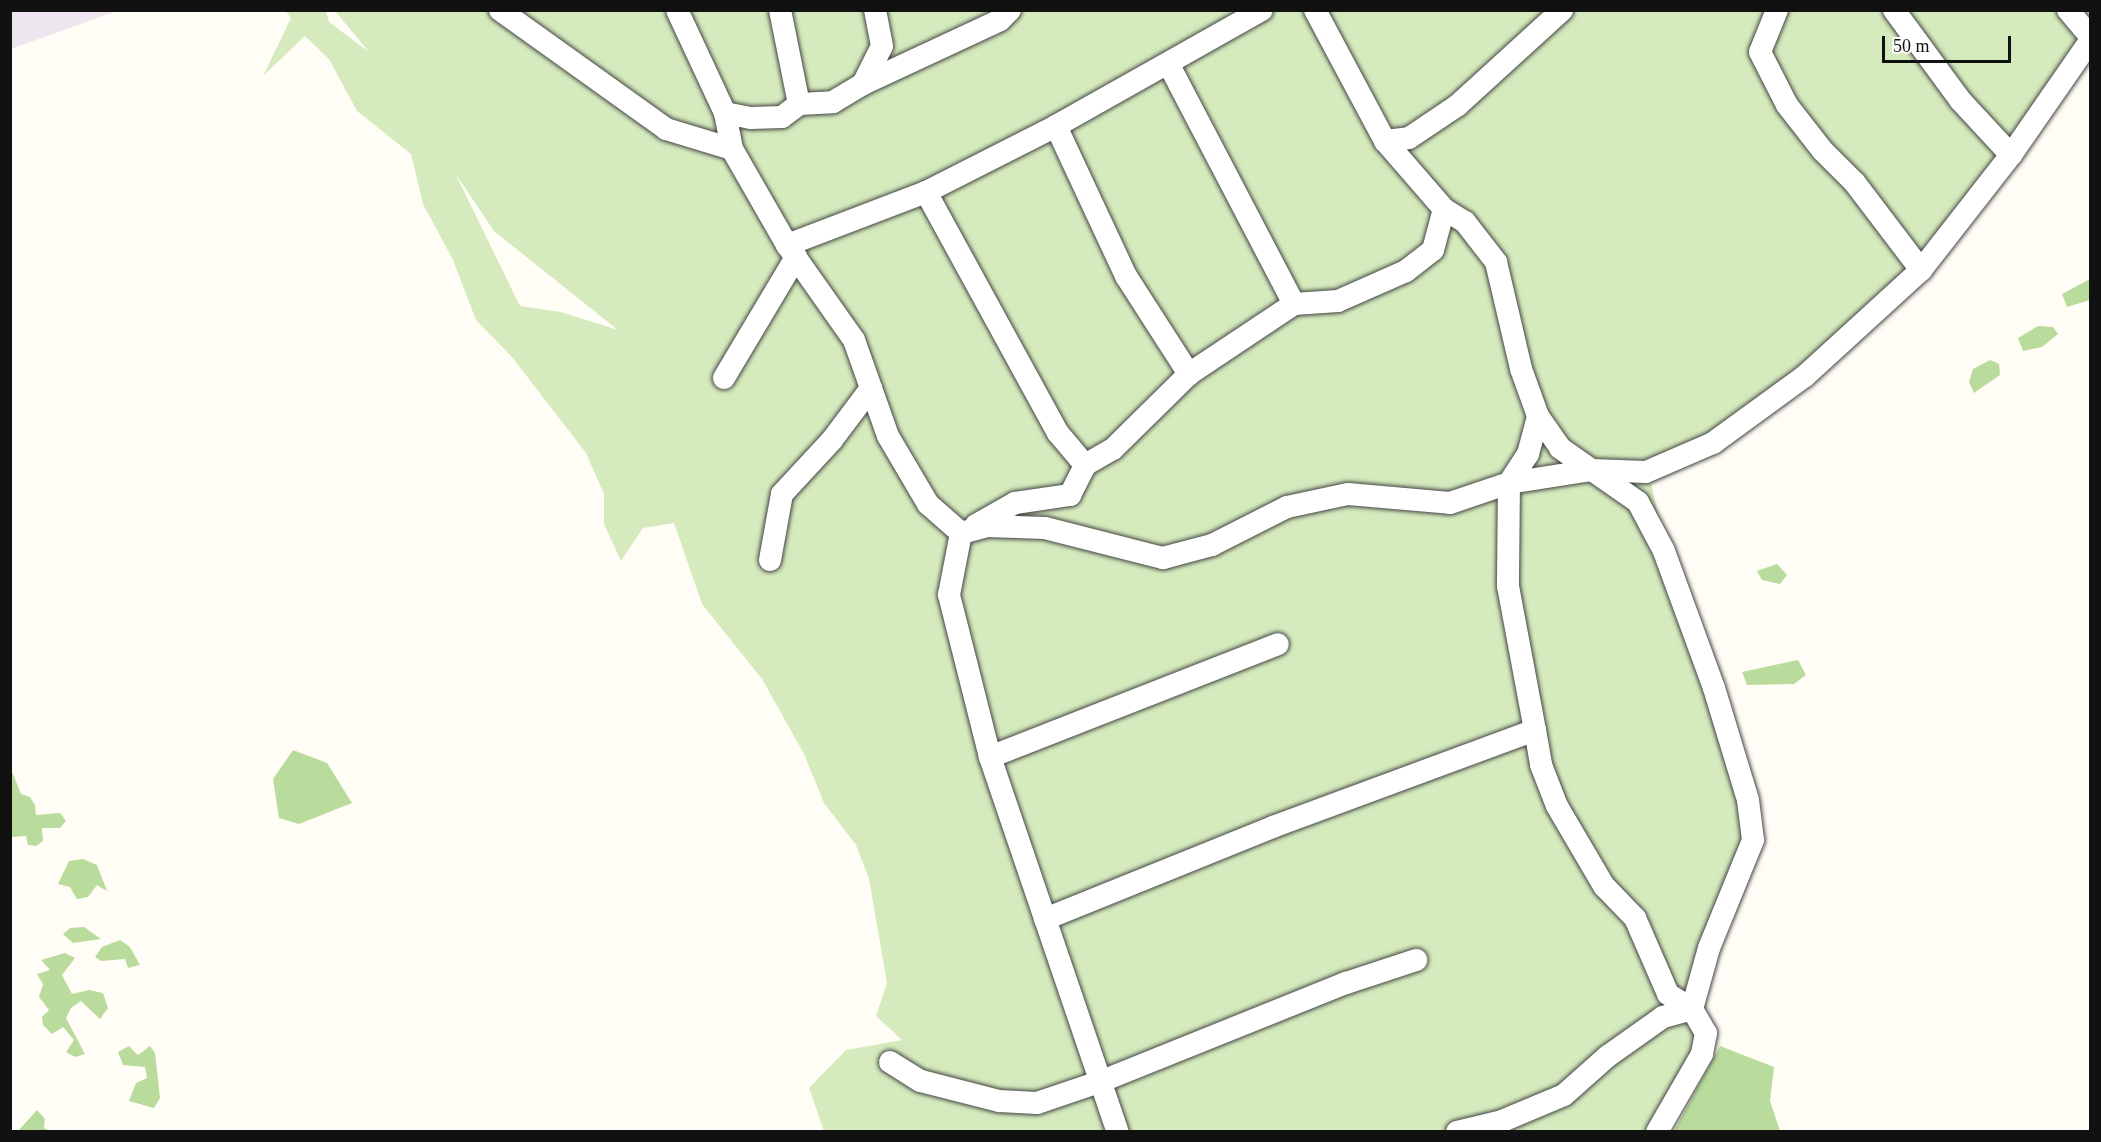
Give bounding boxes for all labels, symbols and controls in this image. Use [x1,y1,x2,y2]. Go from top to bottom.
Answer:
scale bar [1885,24,2014,62]
text: 50 m [1893,36,1930,56]

